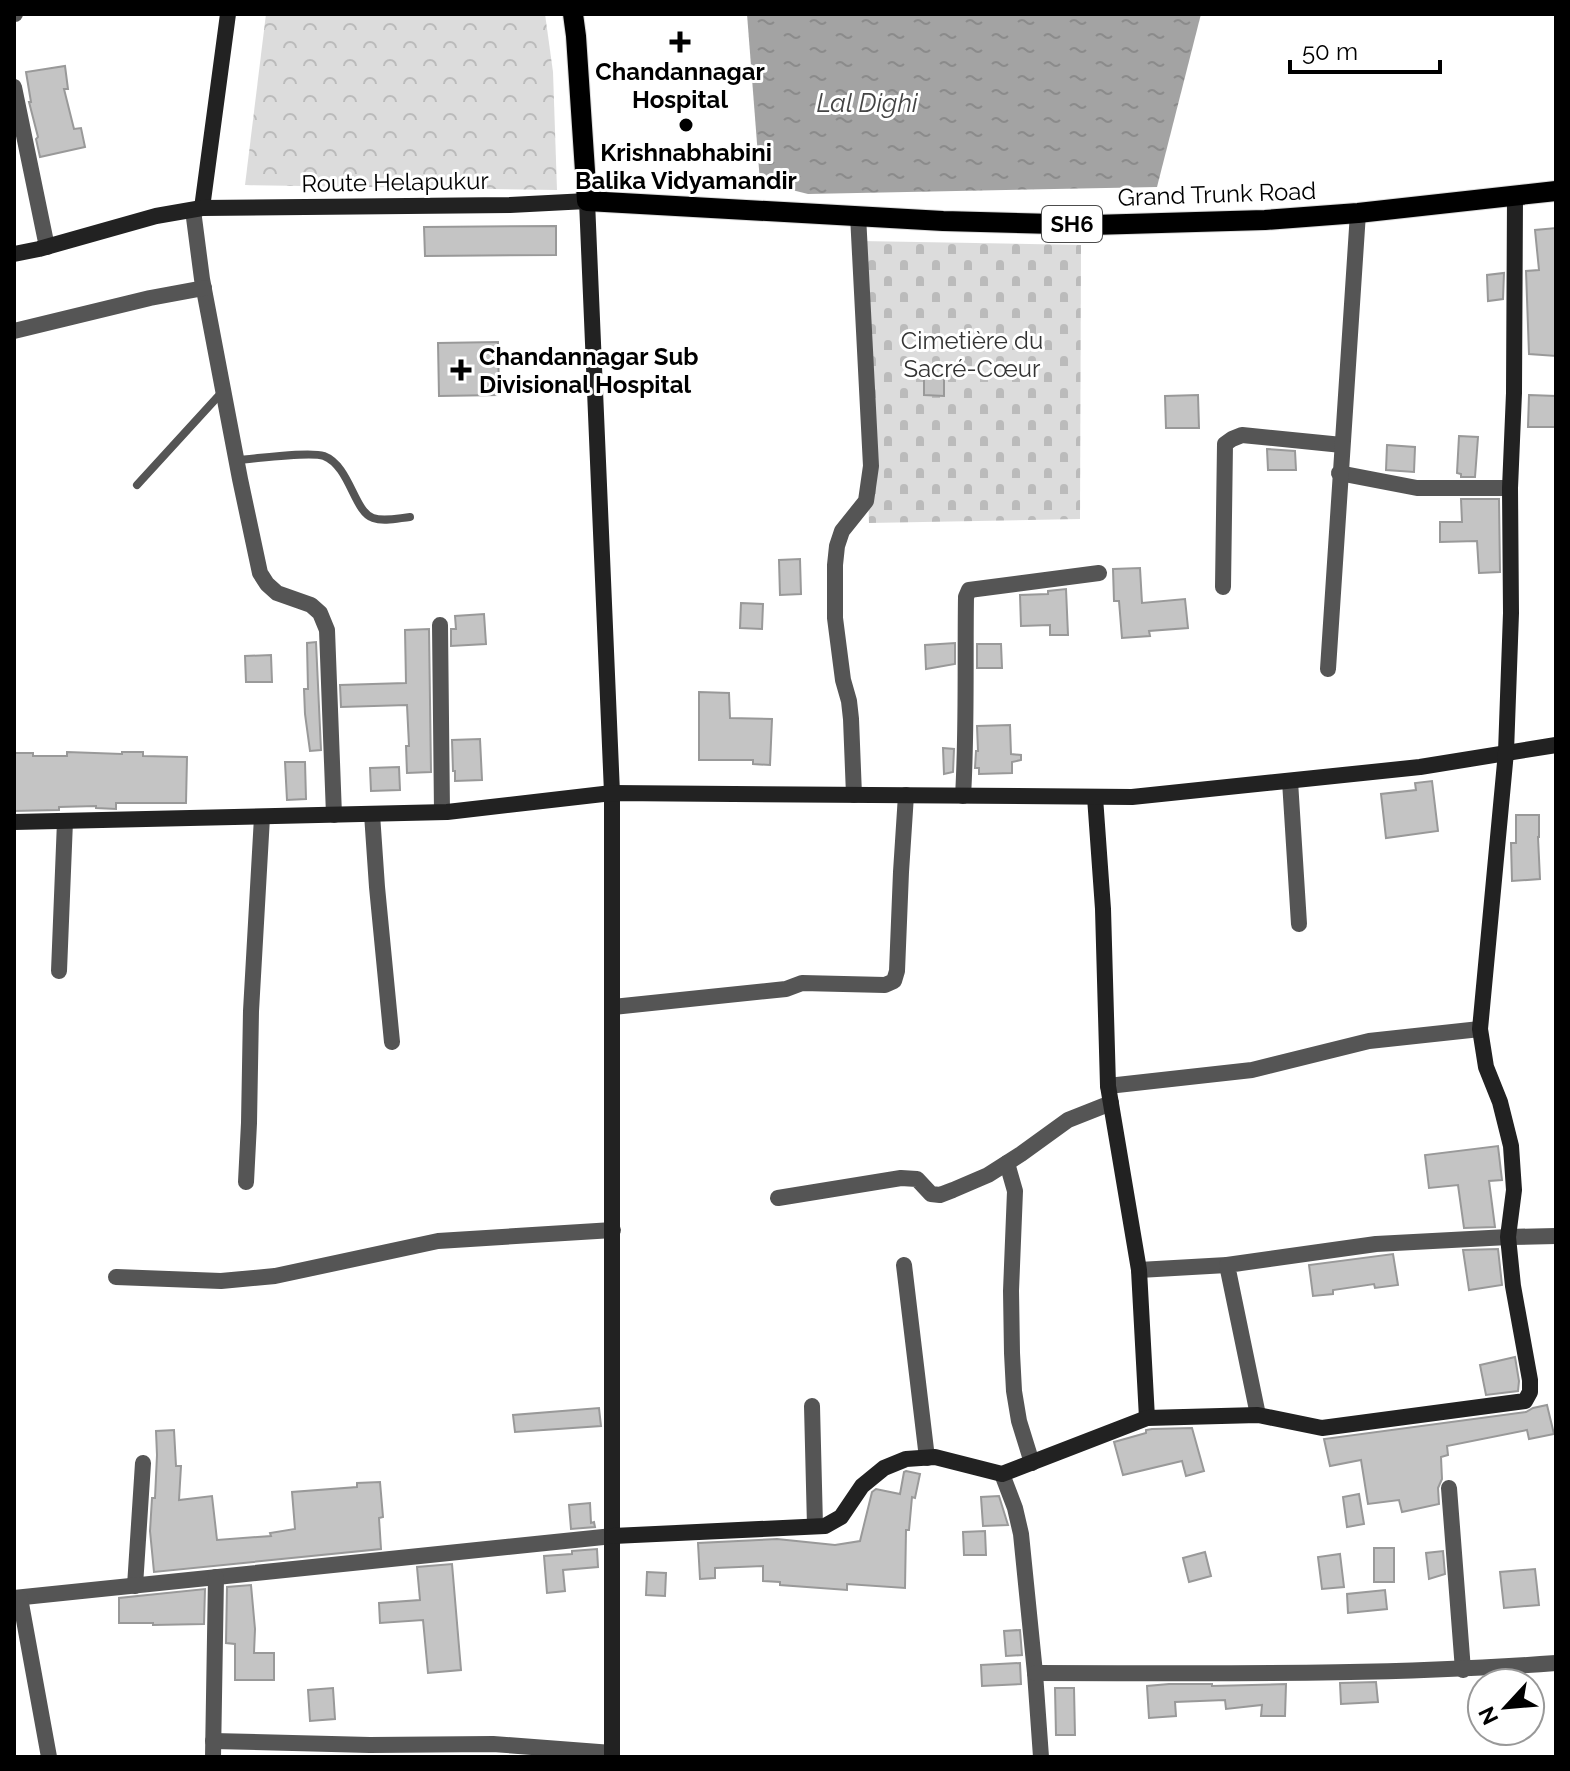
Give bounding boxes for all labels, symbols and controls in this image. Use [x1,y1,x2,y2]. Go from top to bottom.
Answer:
scale bar [1290,24,1440,74]
marker: Chandannagar Hospital [669,31,691,53]
text: 50 m [1302,37,1358,66]
place label: Chandannagar Hospital [595,57,765,114]
water label: Lal Dighi [816,88,919,118]
marker: Krishnabhabini Balika Vidyamandir [677,116,695,134]
place label: Krishnabhabini Balika Vidyamandir [575,138,797,195]
street label: Route Helapukur [301,166,490,198]
street label: Grand Trunk Road [1117,176,1317,212]
road number: SH6 [1042,206,1102,242]
park label: Cimetière du Sacré-Cœur [901,326,1043,383]
place label: Chandannagar Sub Divisional Hospital [479,342,698,399]
marker: Chandannagar Sub Divisional Hospital [450,359,472,381]
north arrow [1466,1667,1546,1747]
text: N [1473,1703,1503,1729]

